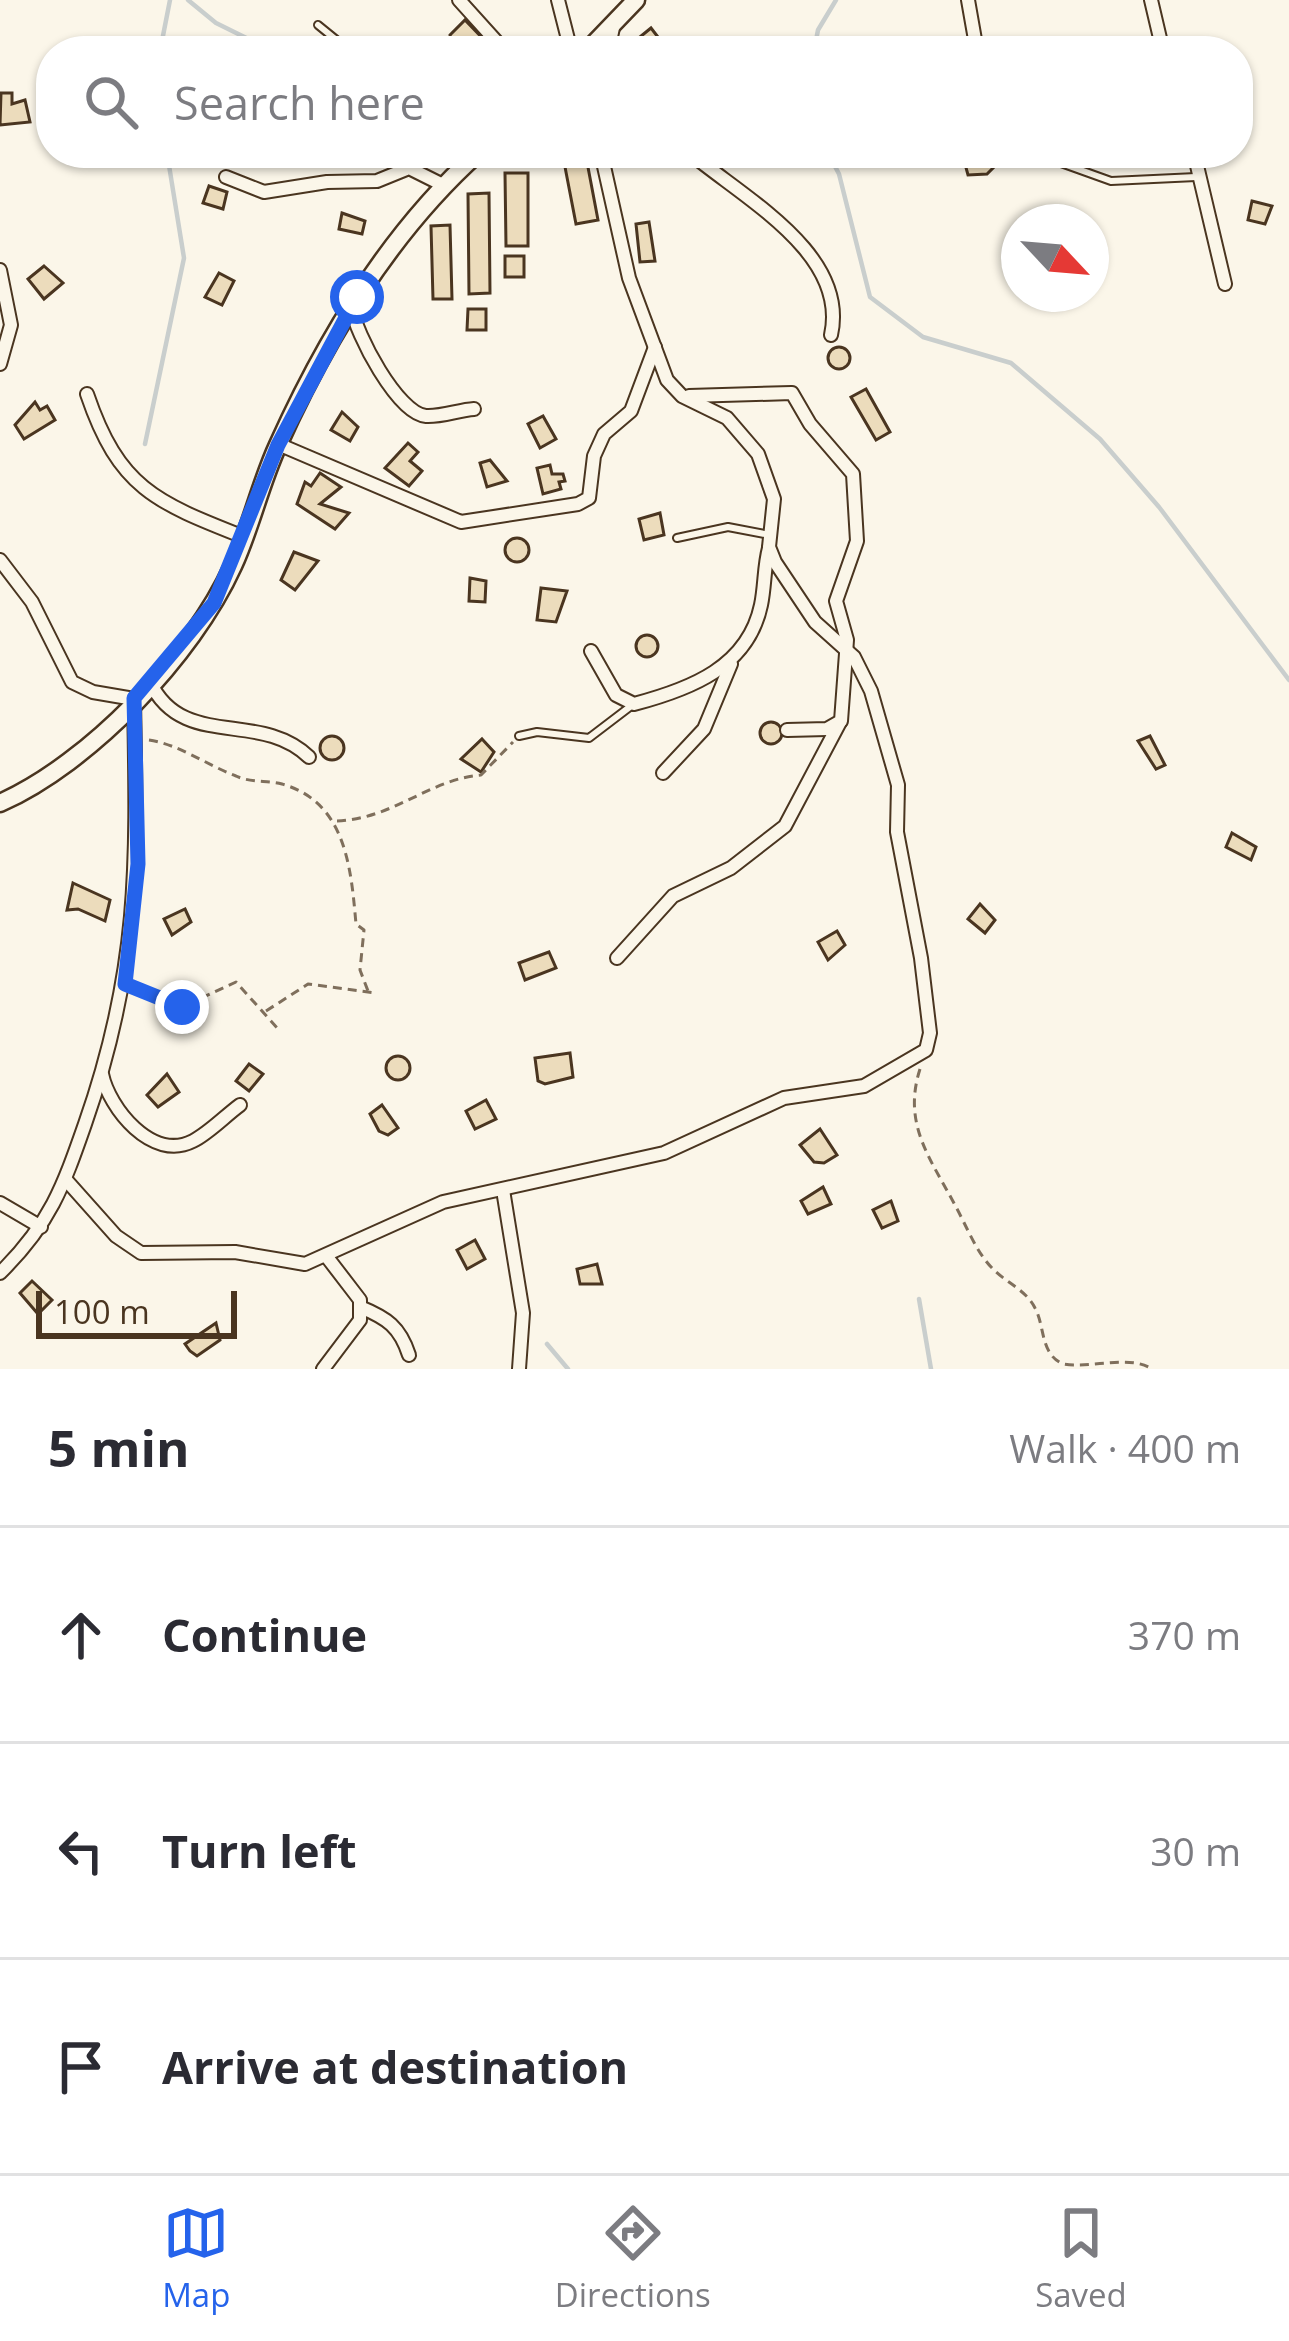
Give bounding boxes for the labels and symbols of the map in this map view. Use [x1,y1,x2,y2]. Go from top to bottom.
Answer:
north arrow [1001,204,1109,312]
route start [330,270,384,324]
route end [155,980,209,1034]
scale bar [36,1285,237,1338]

